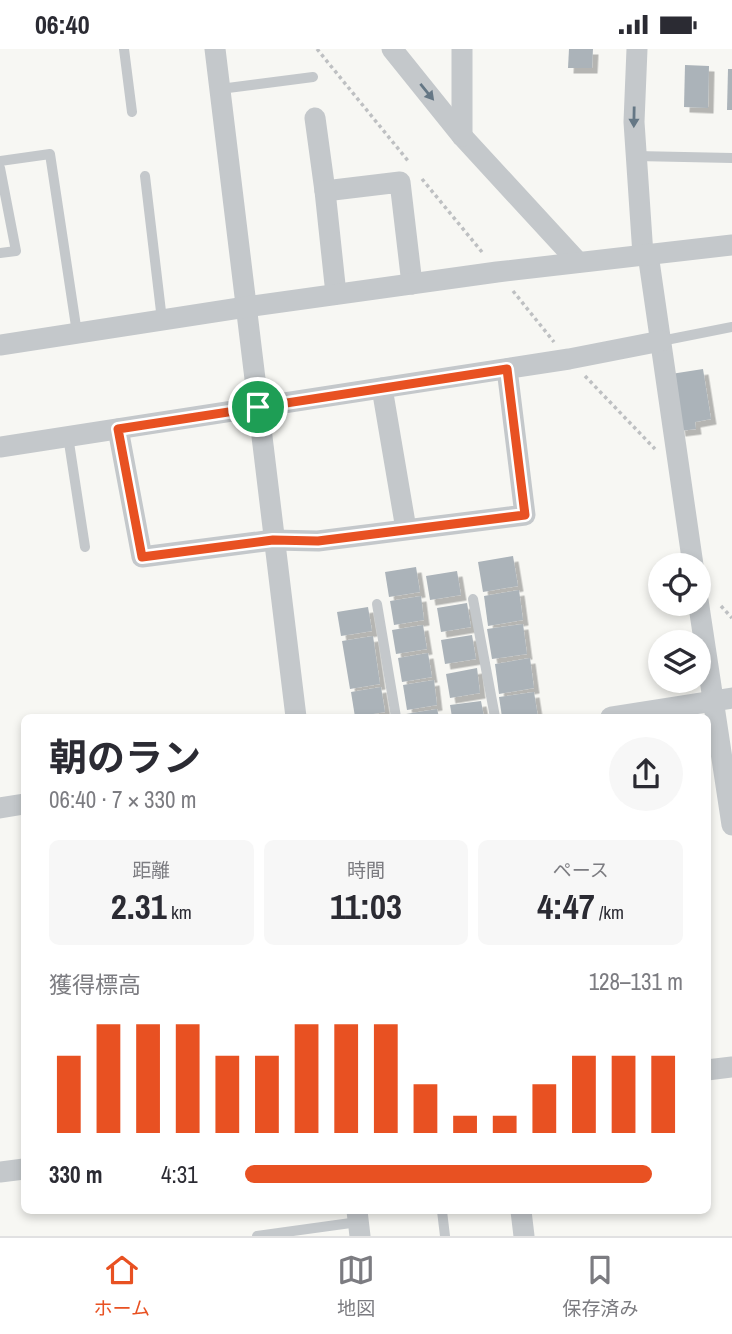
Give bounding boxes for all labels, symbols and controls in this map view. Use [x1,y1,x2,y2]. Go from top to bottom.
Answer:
text: 06:40 [35,7,90,42]
one-way arrow [420,83,435,101]
one-way arrow [629,106,640,128]
pin [228,377,288,437]
icon: arrive [239,388,277,426]
map controls [648,553,711,693]
button: locate [648,553,711,616]
button: layers [648,630,711,693]
text: 朝のラン [49,732,201,783]
button: share [609,737,683,811]
text: 06:40 · 7 × 330 m [49,784,196,815]
text: 距離 [132,857,170,883]
text: 時間 [347,857,385,883]
text: ペース [553,857,609,883]
text: 2.31 [111,883,167,930]
text: 11:03 [330,883,402,930]
text: 4:47 [537,883,595,930]
text: km [167,899,192,925]
text: /km [595,899,624,925]
text: 128–131 m [589,966,683,997]
text: 獲得標高 [49,969,141,1000]
text: 330 m [49,1159,102,1190]
text: 4:31 [161,1159,198,1190]
tab: ホーム [94,1251,150,1321]
tab: 地図 [337,1251,375,1321]
tab: 保存済み [562,1251,638,1321]

